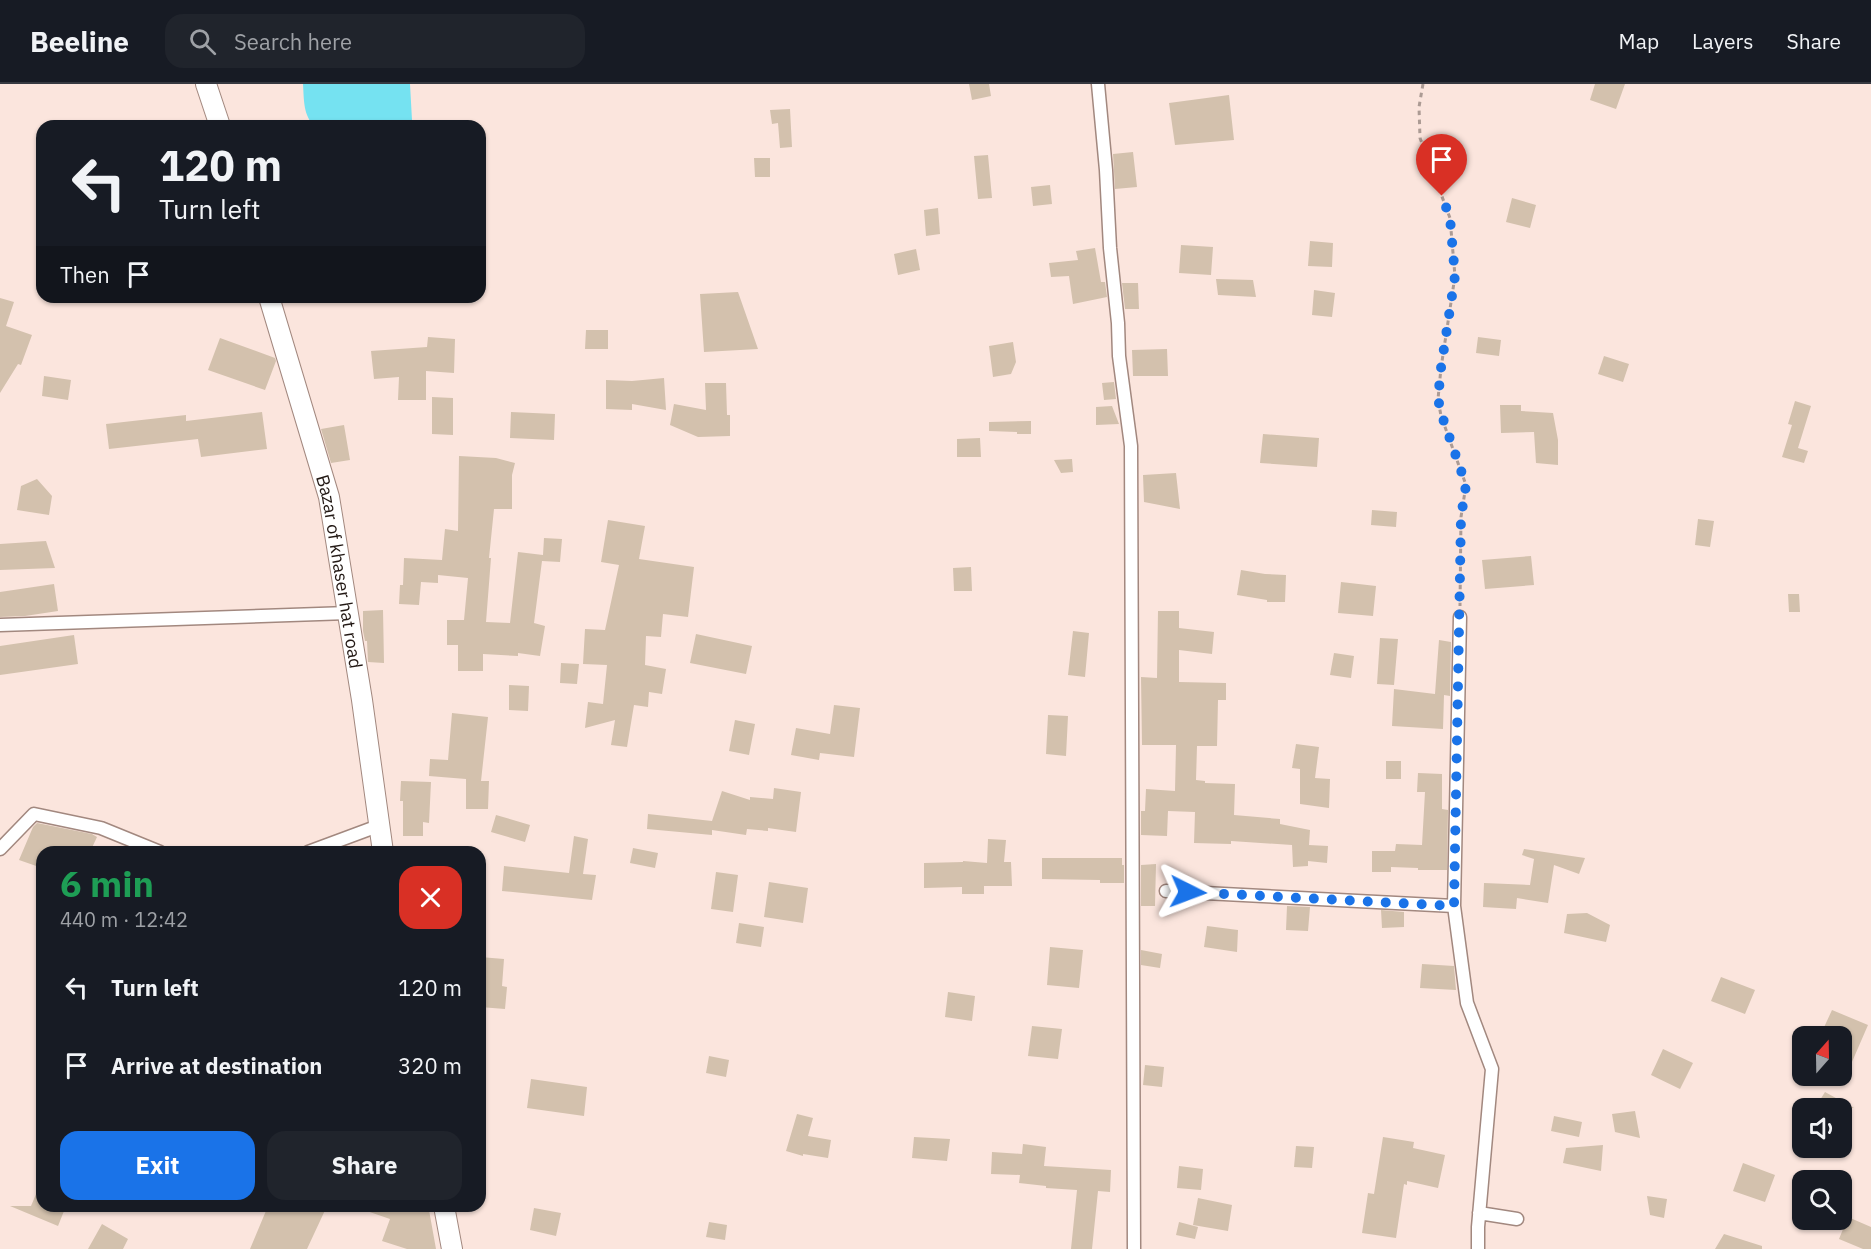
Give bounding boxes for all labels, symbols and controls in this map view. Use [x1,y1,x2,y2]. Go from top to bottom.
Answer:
search box [165,14,585,68]
text: Beeline [30,23,129,60]
icon: search [186,25,219,58]
text: Search here [234,27,352,56]
text: Map [1619,27,1659,55]
text: Layers [1692,27,1754,55]
text: Share [1787,27,1841,55]
pin [1416,134,1467,196]
text: 120 m [159,138,282,193]
icon: arrive [1425,143,1458,176]
icon: left [60,144,138,222]
text: Turn left [159,191,260,226]
icon: arrive [122,258,155,291]
text: Then [60,260,110,289]
street label: Bazar of khaser hat road [311,472,368,670]
text: 6 min [60,860,154,907]
position arrow [1156,860,1220,924]
button: close [399,866,462,929]
text: 440 m · 12:42 [60,906,188,933]
icon: left [60,971,93,1004]
text: Turn left [111,973,199,1002]
text: 120 m [398,973,462,1002]
north arrow [1792,1026,1852,1086]
map controls [1792,1026,1852,1230]
icon: arrive [60,1049,93,1082]
text: Arrive at destination [111,1051,322,1080]
text: 320 m [398,1051,462,1080]
button: sound [1792,1098,1852,1158]
button: Exit [60,1131,255,1200]
button: Share [267,1131,462,1200]
button: search [1792,1170,1852,1230]

